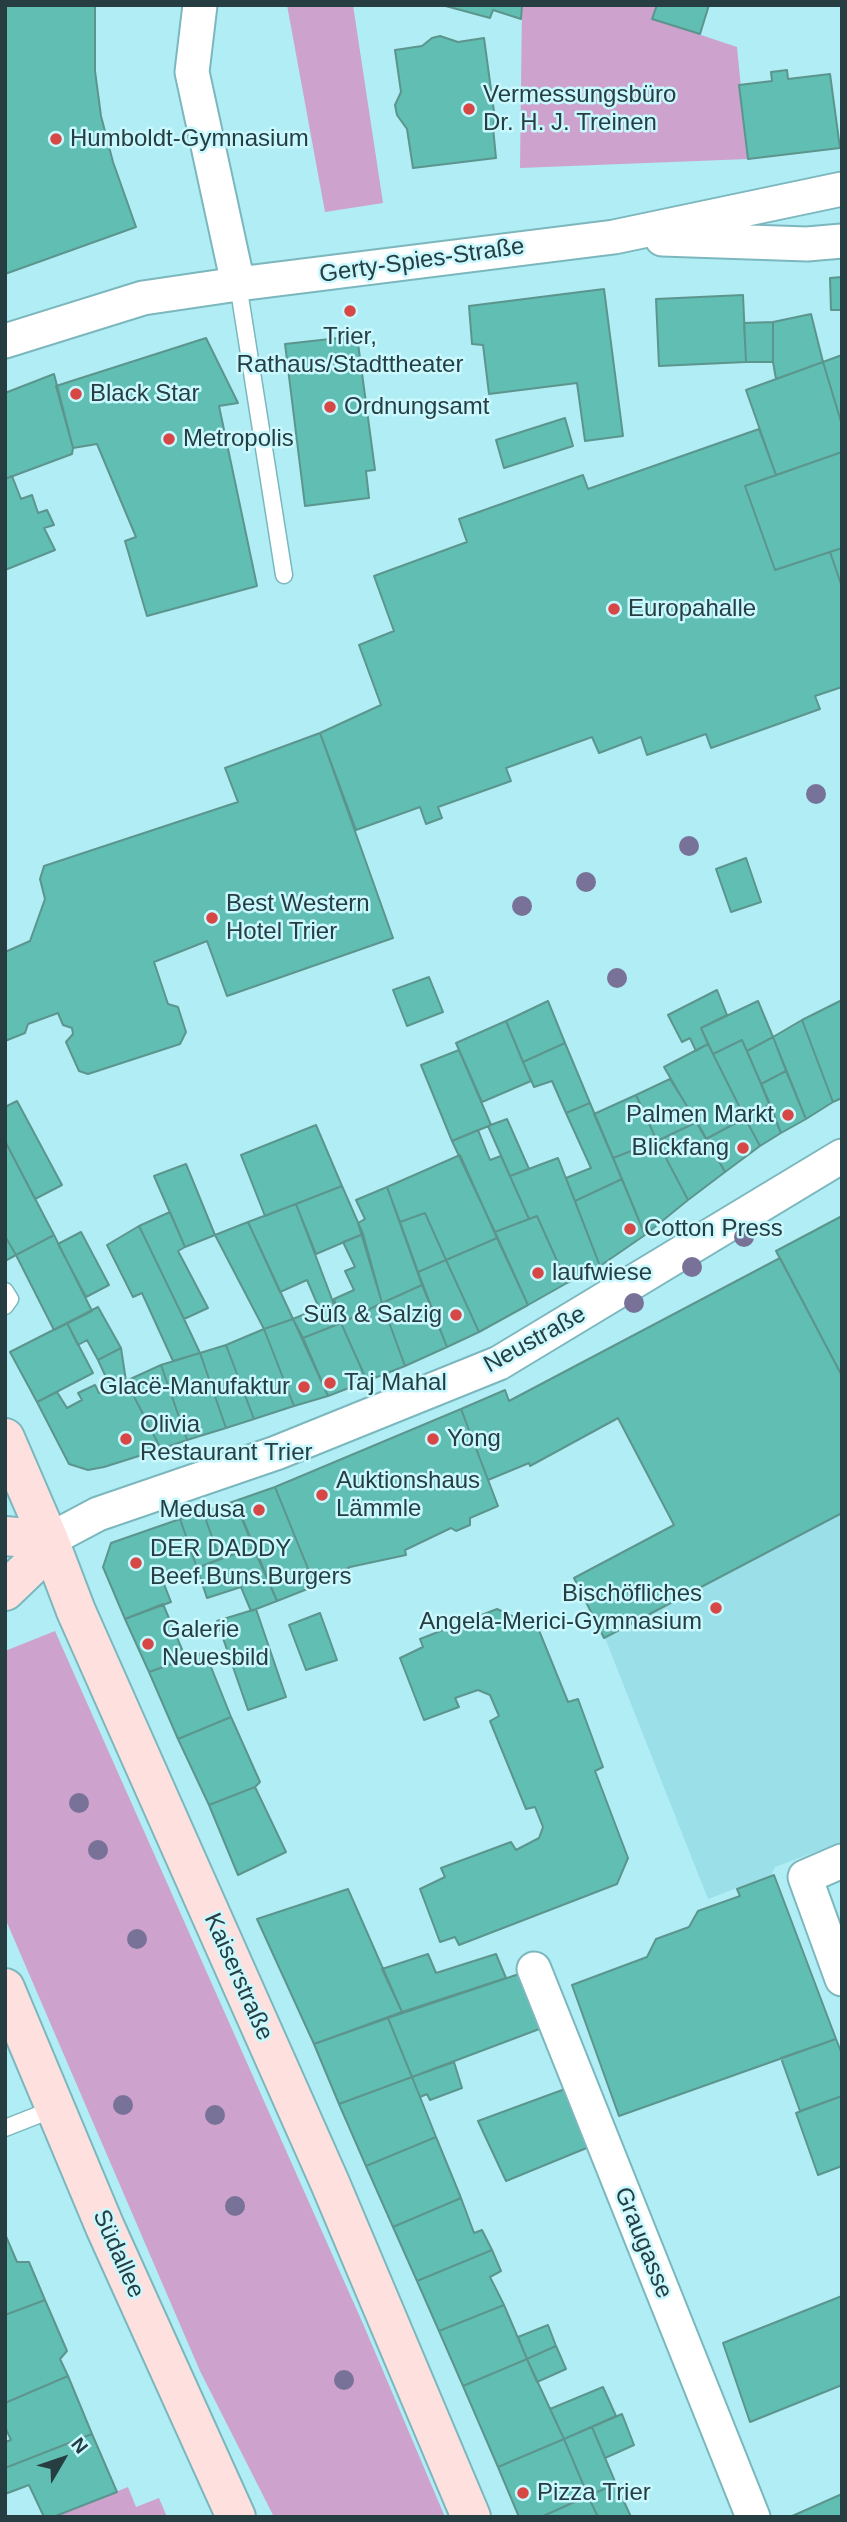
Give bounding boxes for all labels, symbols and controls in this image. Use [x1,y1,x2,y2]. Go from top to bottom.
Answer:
place label: Vermessungsbüro Dr. H. J. Treinen [483,81,676,137]
marker: Vermessungsbüro Dr. H. J. Treinen [461,101,477,117]
place label: Humboldt-Gymnasium [70,125,309,153]
marker: Humboldt-Gymnasium [48,131,64,147]
street label: Gerty-Spies-Straße [318,232,526,290]
marker: Trier, Rathaus/Stadttheater [342,303,358,319]
place label: Trier, Rathaus/Stadttheater [237,323,463,379]
place label: Black Star [90,380,199,408]
marker: Black Star [68,386,84,402]
place label: Ordnungsamt [344,393,489,421]
marker: Ordnungsamt [322,399,338,415]
place label: Metropolis [183,425,294,453]
marker: Metropolis [161,431,177,447]
place label: Europahalle [628,595,756,623]
marker: Europahalle [606,601,622,617]
place label: Best Western Hotel Trier [226,890,370,946]
marker: Best Western Hotel Trier [204,910,220,926]
place label: Palmen Markt [626,1101,774,1129]
marker: Palmen Markt [780,1107,796,1123]
place label: Blickfang [632,1134,729,1162]
marker: Blickfang [735,1140,751,1156]
place label: Cotton Press [644,1215,783,1243]
marker: Cotton Press [622,1221,638,1237]
place label: laufwiese [552,1259,652,1287]
marker: laufwiese [530,1265,546,1281]
street label: Neustraße [479,1300,591,1380]
place label: Süß & Salzig [303,1301,442,1329]
marker: Süß & Salzig [448,1307,464,1323]
place label: Taj Mahal [344,1369,447,1397]
place label: Glacë-Manufaktur [99,1373,290,1401]
marker: Taj Mahal [322,1375,338,1391]
marker: Glacë-Manufaktur [296,1379,312,1395]
place label: Olivia Restaurant Trier [140,1411,312,1467]
place label: Yong [447,1425,501,1453]
marker: Olivia Restaurant Trier [118,1431,134,1447]
marker: Yong [425,1431,441,1447]
place label: Auktionshaus Lämmle [336,1467,480,1523]
marker: Auktionshaus Lämmle [314,1487,330,1503]
place label: Medusa [160,1496,245,1524]
marker: Medusa [251,1502,267,1518]
place label: DER DADDY Beef.Buns.Burgers [150,1535,351,1591]
marker: DER DADDY Beef.Buns.Burgers [128,1555,144,1571]
place label: Bischöfliches Angela-Merici-Gymnasium [419,1580,702,1636]
marker: Bischöfliches Angela-Merici-Gymnasium [708,1600,724,1616]
place label: Galerie Neuesbild [162,1616,269,1672]
marker: Galerie Neuesbild [140,1636,156,1652]
street label: Kaiserstraße [197,1909,279,2045]
street label: Graugasse [608,2183,678,2303]
street label: Südallee [86,2205,150,2303]
north arrow [28,2424,98,2494]
text: N [67,2434,92,2457]
place label: Pizza Trier [537,2479,651,2507]
marker: Pizza Trier [515,2485,531,2501]

